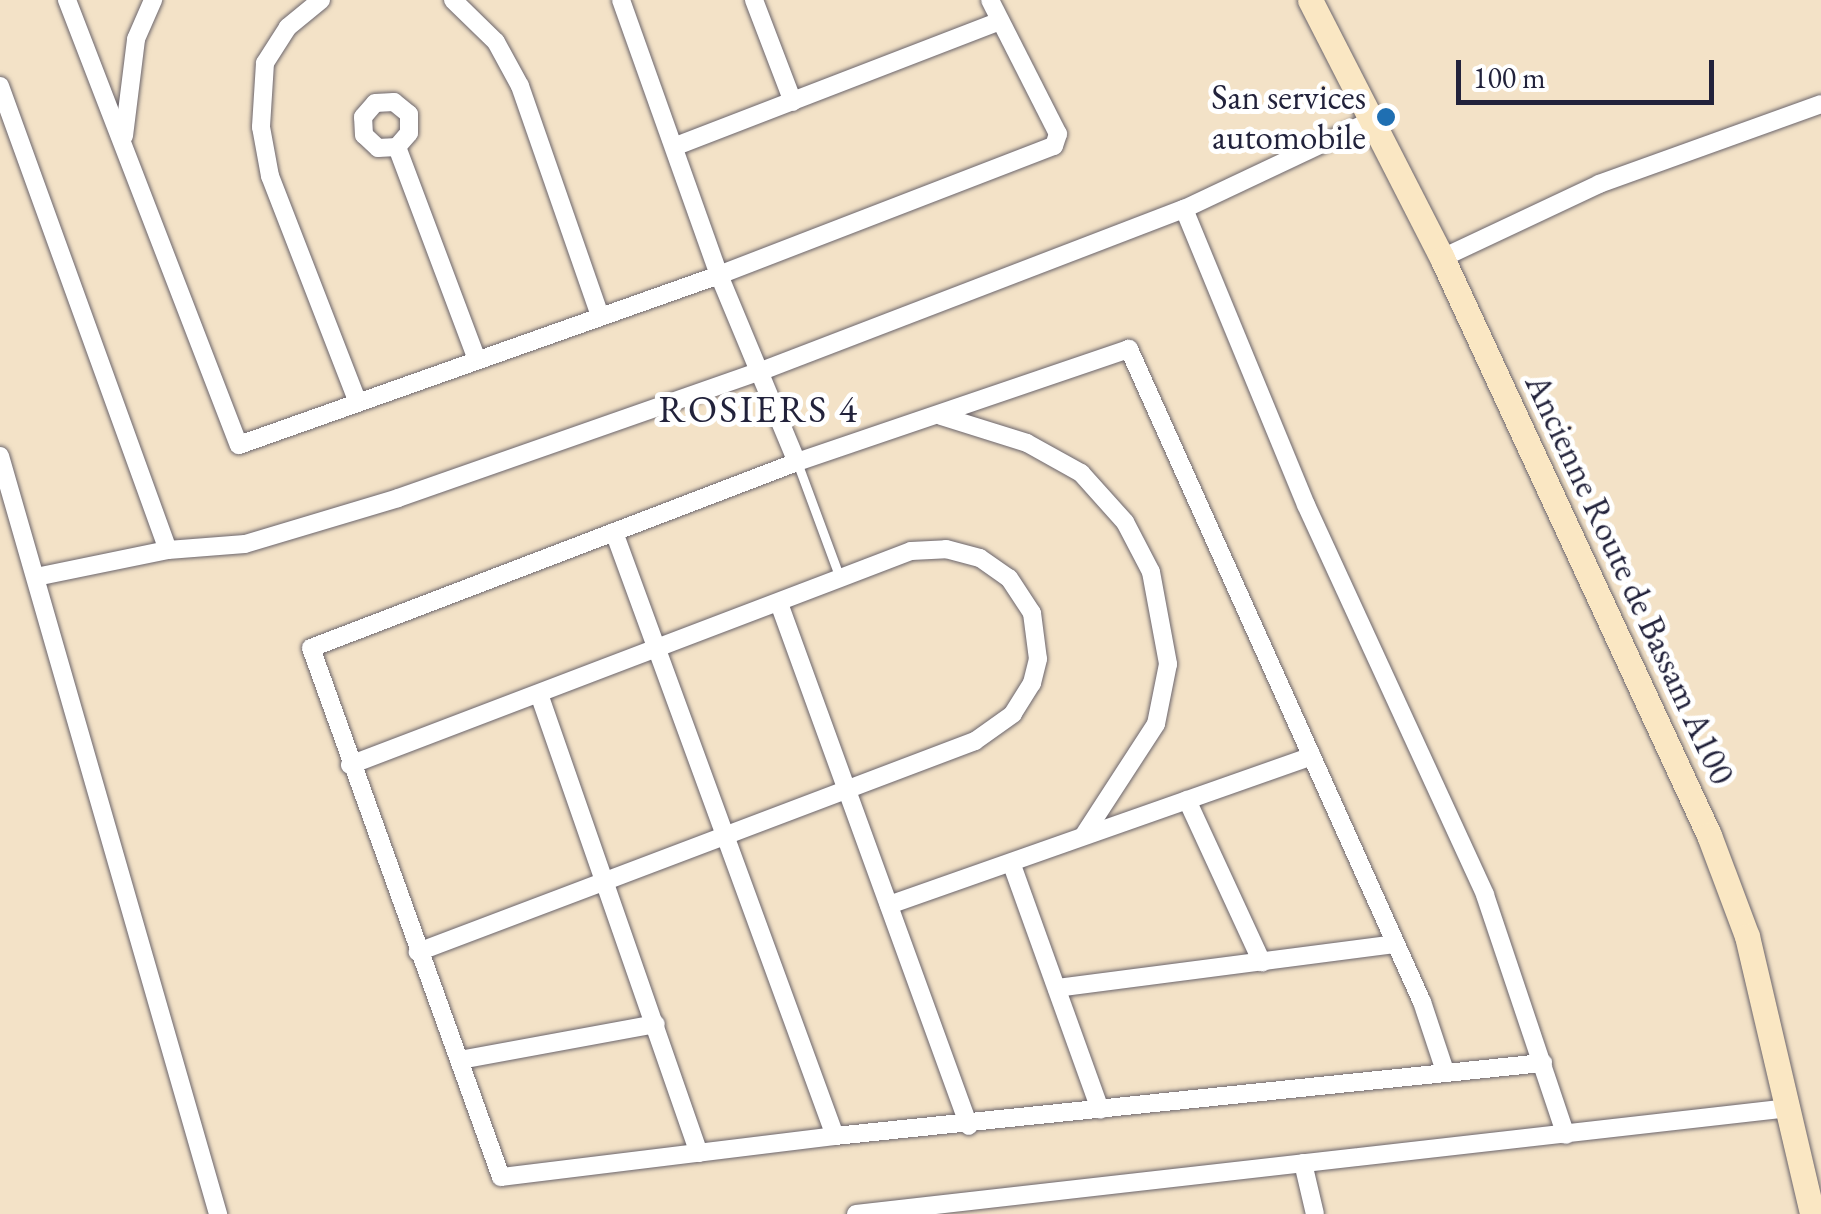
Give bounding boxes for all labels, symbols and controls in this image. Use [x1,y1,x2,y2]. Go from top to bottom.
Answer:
scale bar [1461,40,1718,102]
text: 100 m [1473,58,1546,97]
place label: San services automobile [1211,76,1366,158]
marker: San services automobile [1375,106,1397,128]
street label: Ancienne Route de Bassam A100 [1516,367,1744,791]
district label: ROSIERS 4 [658,386,860,432]

